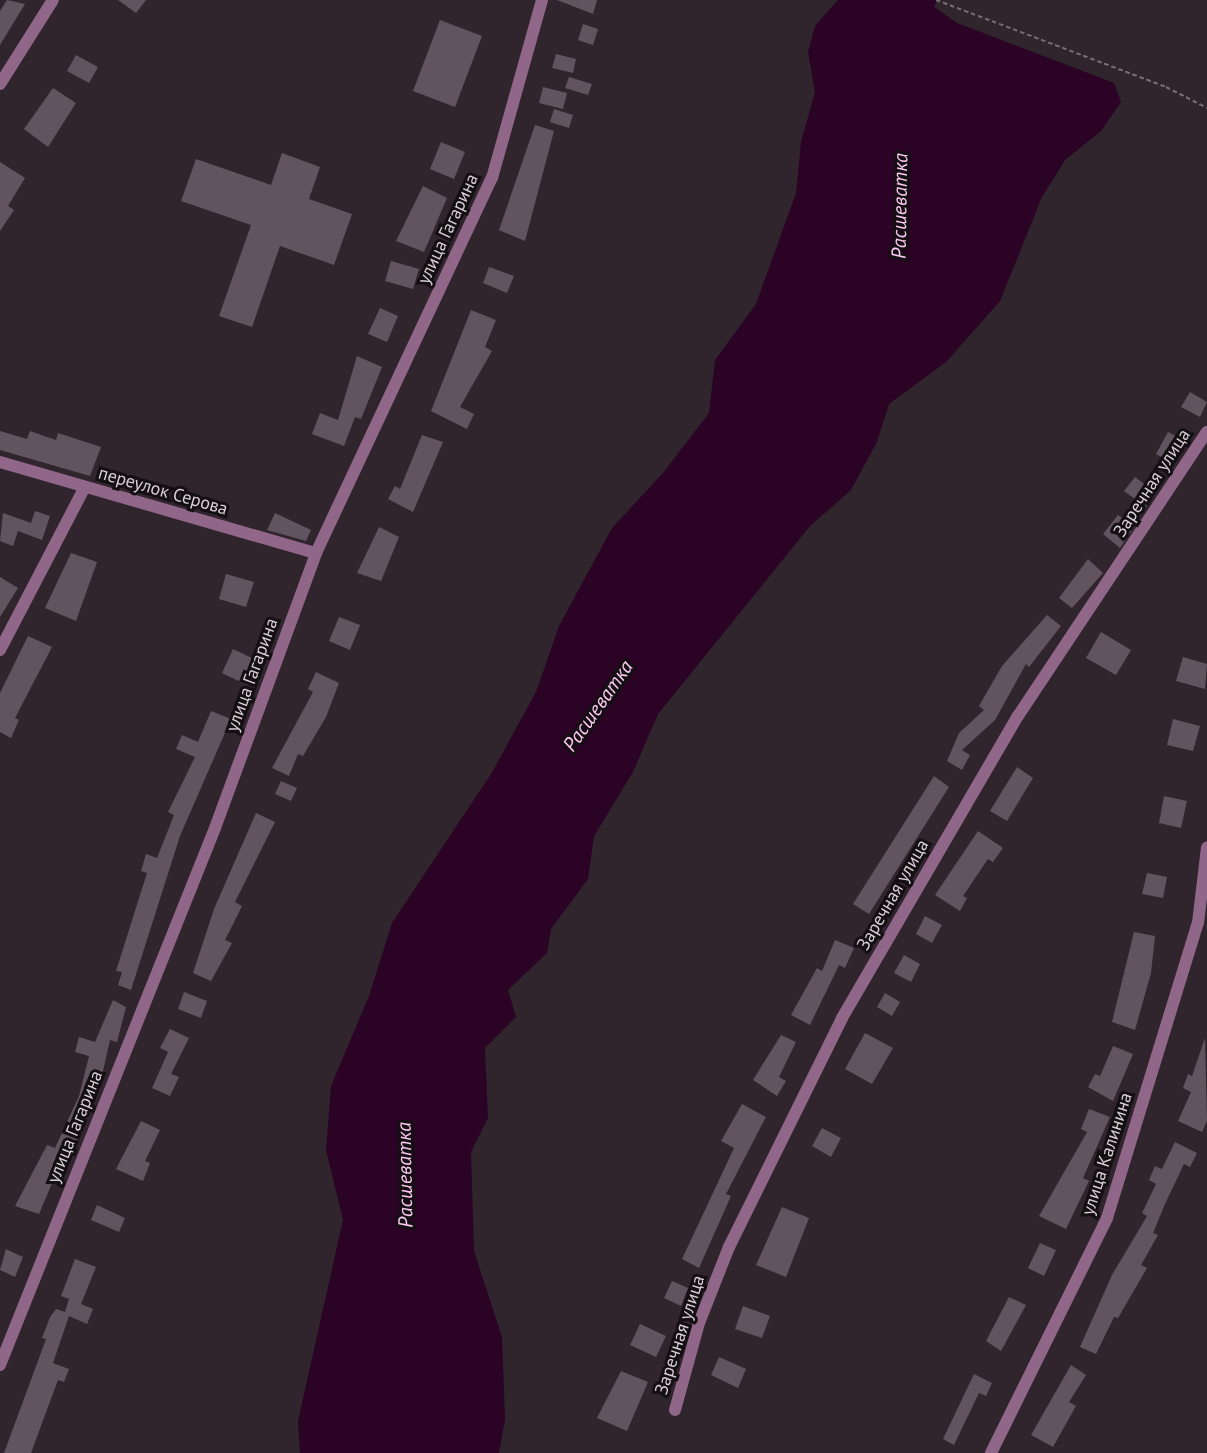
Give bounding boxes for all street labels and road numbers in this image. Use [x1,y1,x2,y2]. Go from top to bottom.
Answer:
street label: улица Гагарина [413,170,483,288]
street label: Заречная улица [1109,425,1195,541]
street label: переулок Серова [96,462,230,520]
street label: улица Гагарина [221,615,283,735]
street label: Заречная улица [853,836,933,954]
street label: улица Гагарина [43,1068,107,1186]
street label: улица Калинина [1077,1090,1137,1218]
street label: Заречная улица [651,1273,709,1397]

